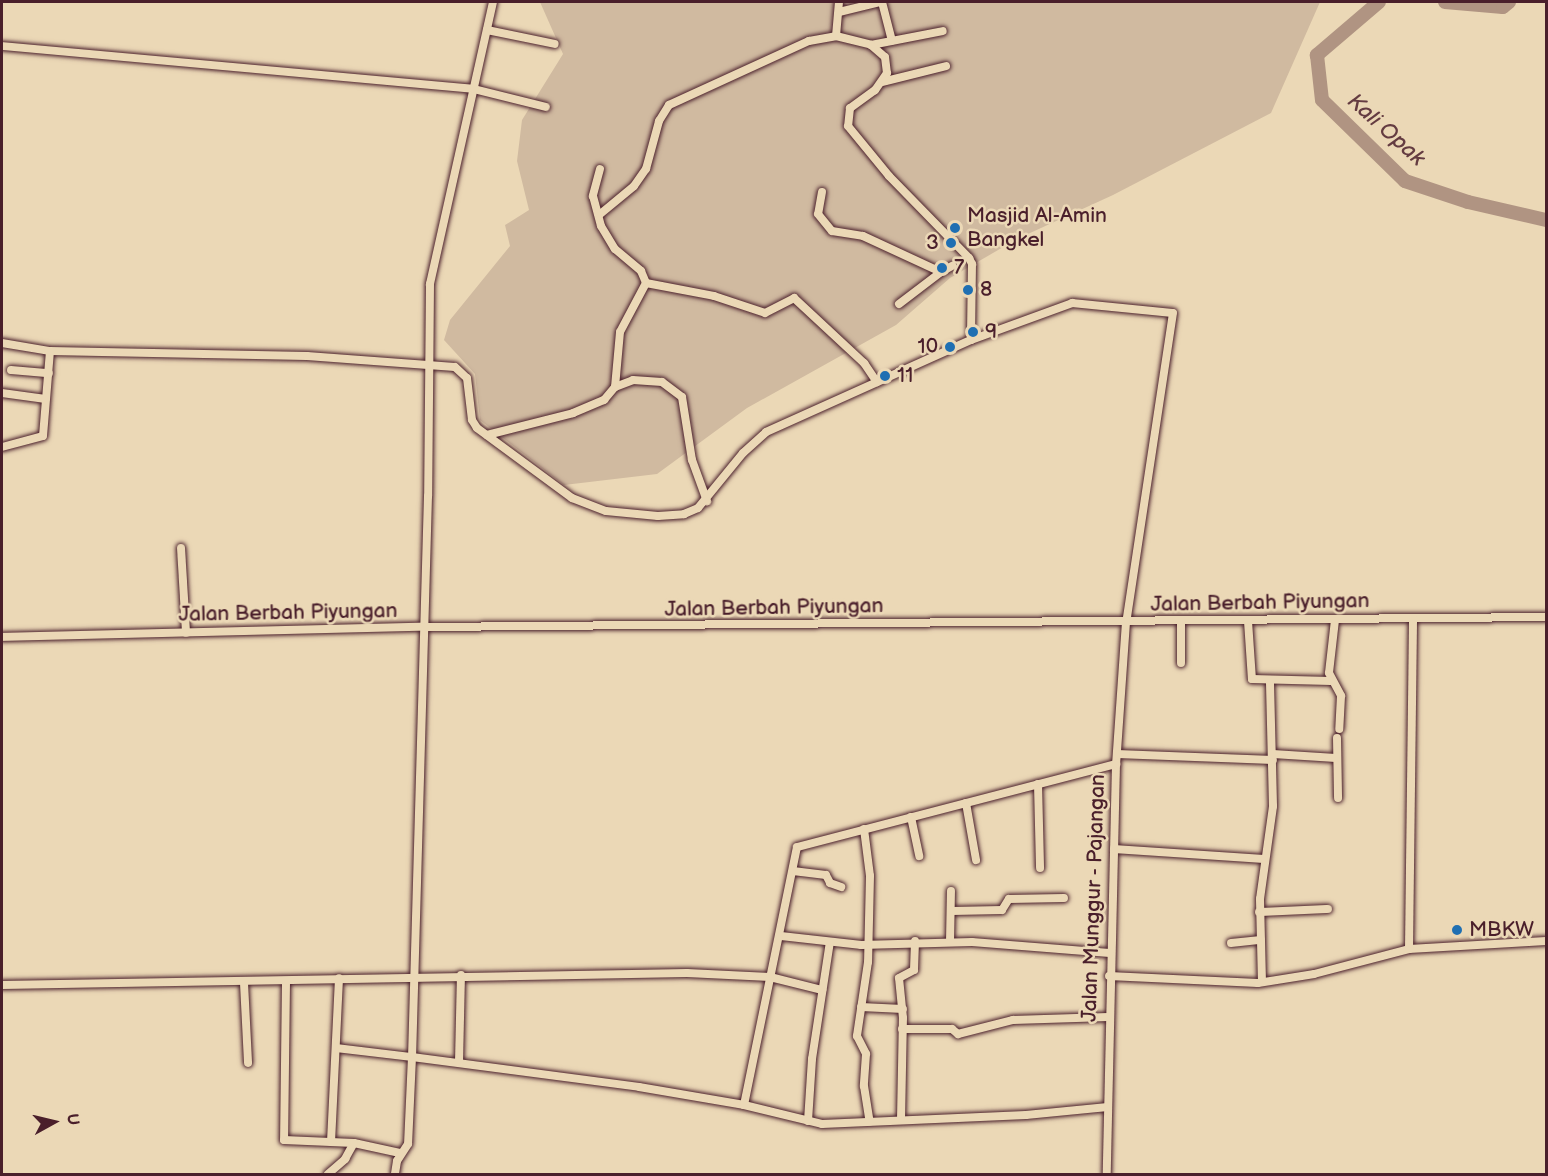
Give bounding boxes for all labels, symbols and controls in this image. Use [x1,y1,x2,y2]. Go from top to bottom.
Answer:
water label: Kali Opak [1342,88,1430,172]
place label: Masjid Al-Amin Bangkel [967,203,1107,253]
marker: Masjid Al-Amin Bangkel [948,221,962,235]
place label: 3 [926,230,939,256]
marker: 3 [944,236,958,250]
place label: 7 [954,255,964,281]
marker: 7 [935,261,949,275]
place label: 8 [980,277,992,303]
marker: 8 [961,283,975,297]
place label: 9 [985,319,997,345]
marker: 9 [966,325,980,339]
place label: 10 [918,334,938,360]
marker: 10 [943,340,957,354]
place label: 11 [897,363,913,389]
marker: 11 [878,369,892,383]
street label: Jalan Berbah Piyungan [1150,588,1370,618]
street label: Jalan Berbah Piyungan [664,593,884,623]
street label: Jalan Berbah Piyungan [178,598,398,628]
street label: Jalan Munggur - Pajangan [1077,773,1111,1023]
place label: MBKW [1469,917,1534,943]
marker: MBKW [1450,923,1464,937]
north arrow [24,1092,84,1152]
text: U [62,1112,83,1126]

